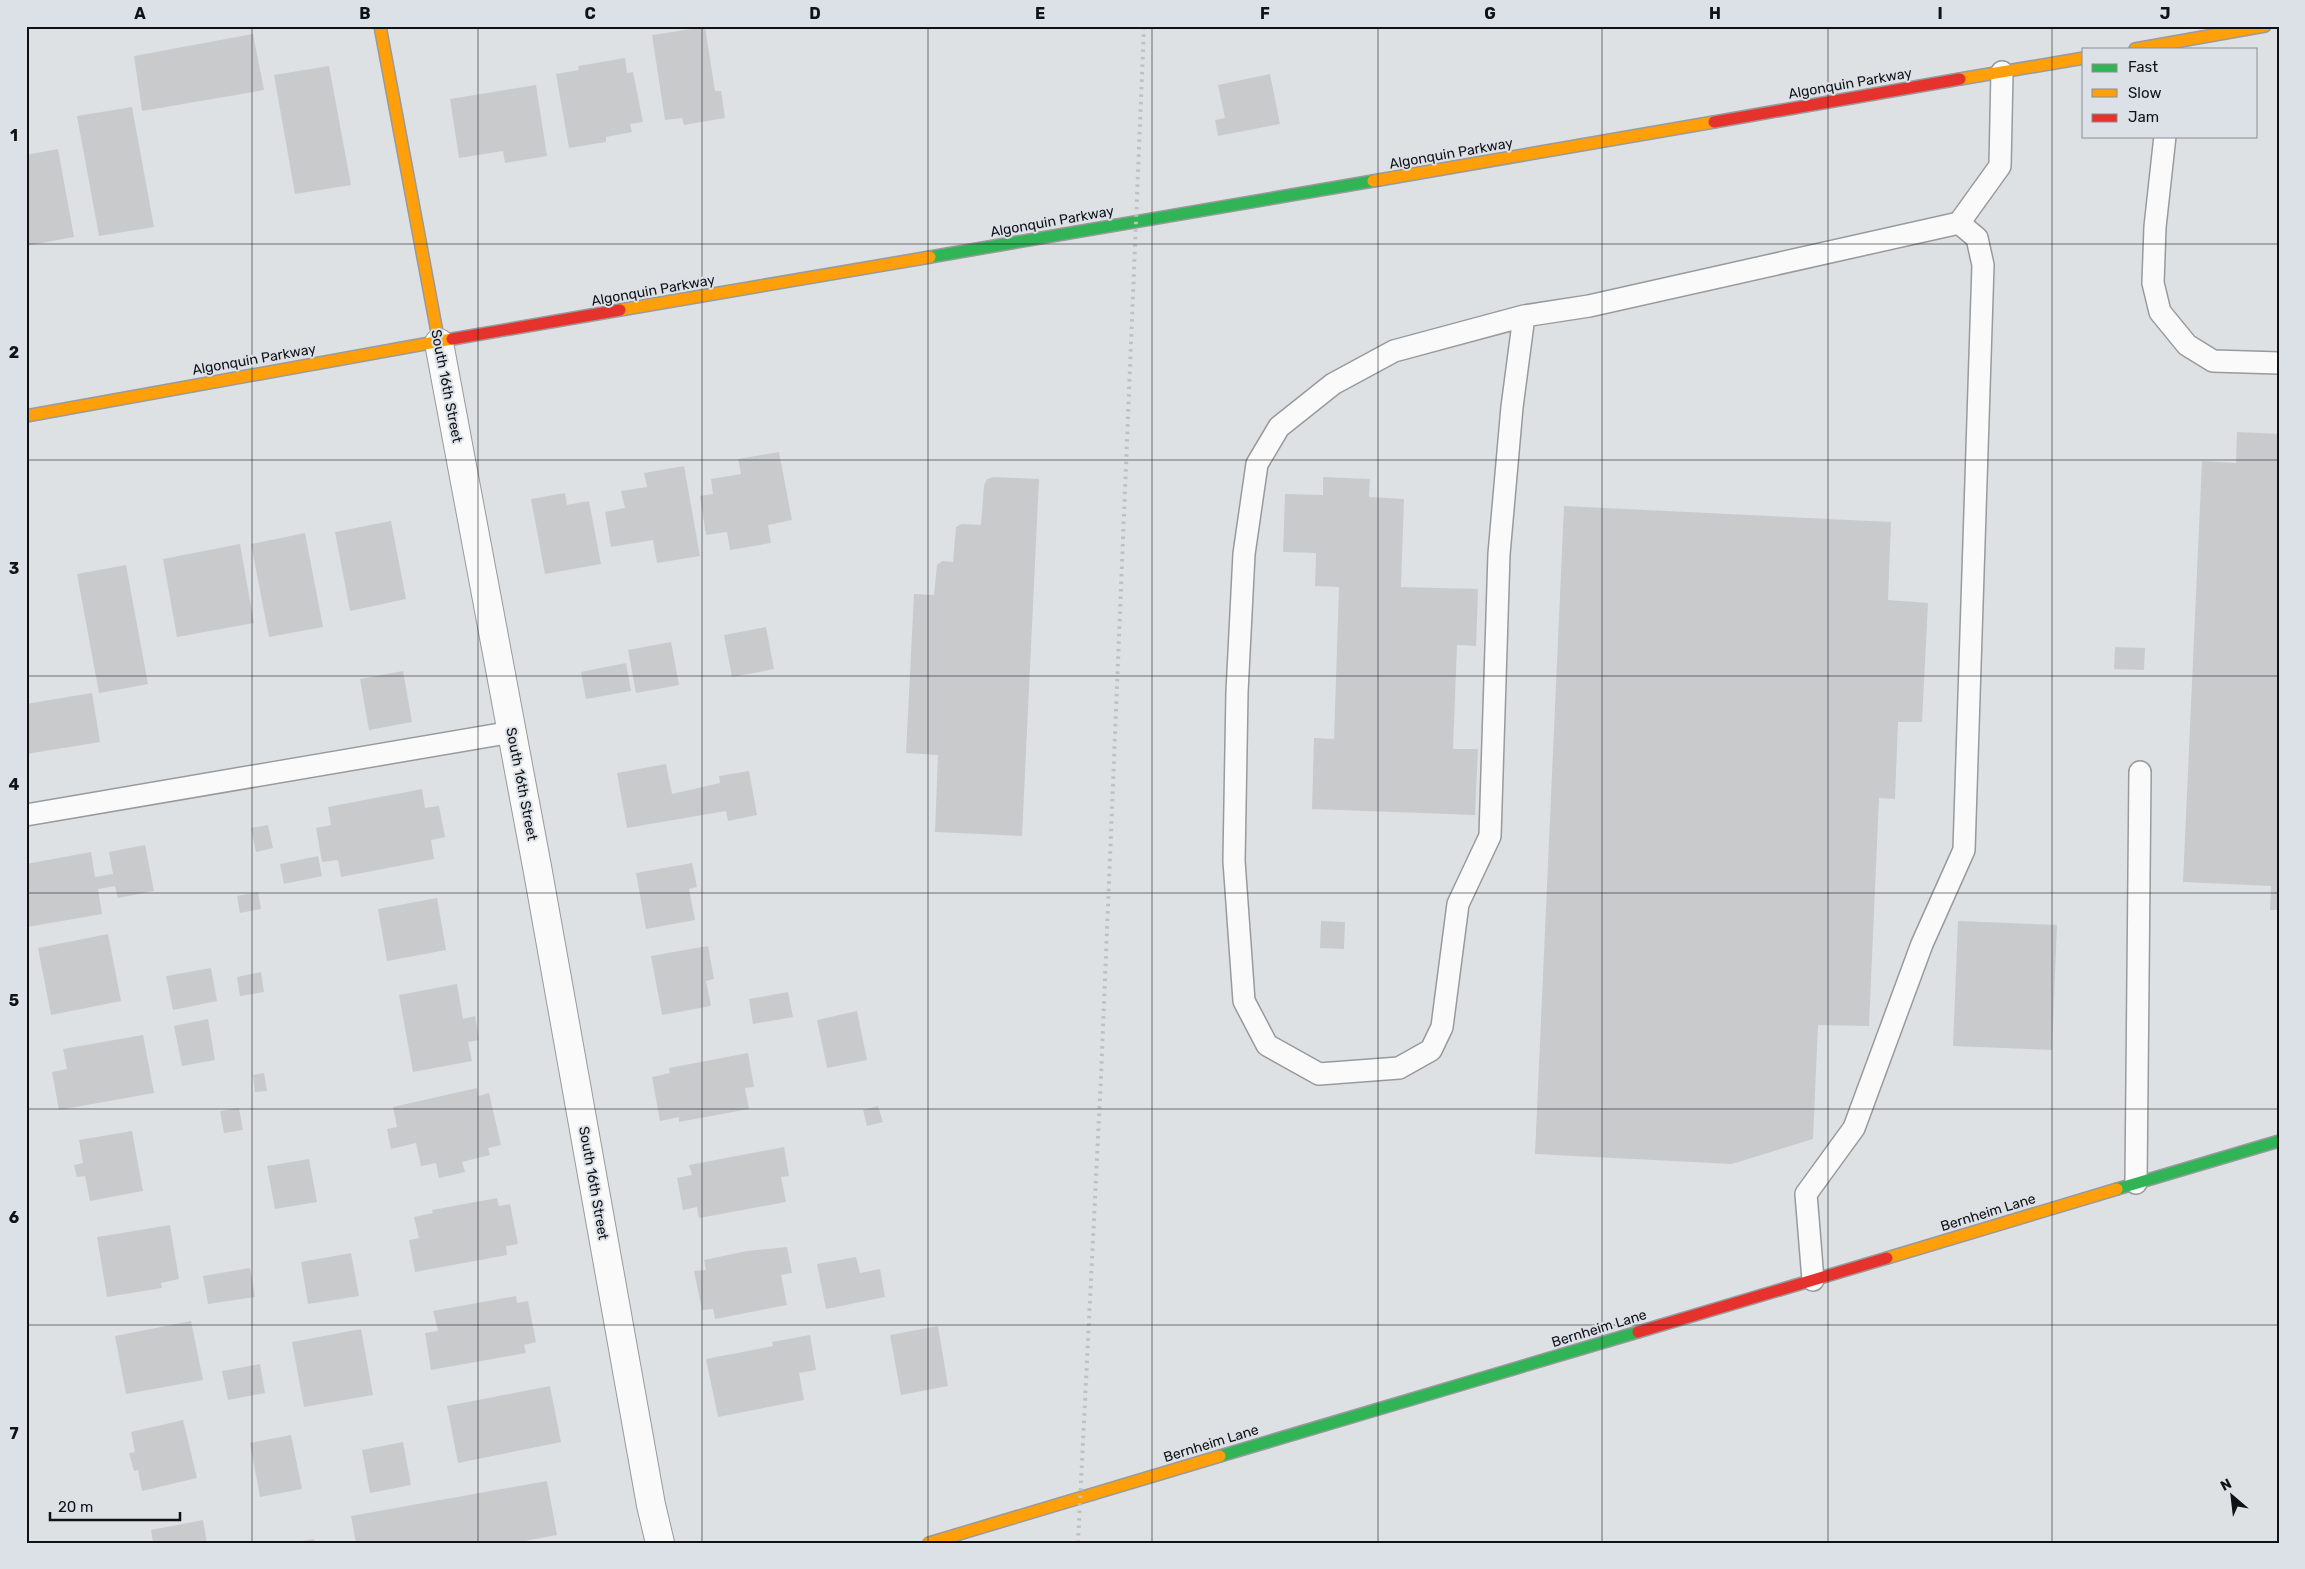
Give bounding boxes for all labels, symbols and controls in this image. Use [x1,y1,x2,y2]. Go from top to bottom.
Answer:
text: A [134,4,146,23]
text: B [359,4,371,23]
text: C [584,4,596,23]
text: D [809,4,821,23]
text: E [1035,4,1045,23]
text: F [1260,4,1270,23]
text: G [1484,4,1496,23]
text: H [1709,4,1721,23]
text: I [1937,4,1943,23]
text: J [2160,4,2170,23]
legend [2082,48,2258,138]
text: Fast [2128,58,2158,76]
street label: Algonquin Parkway [1787,64,1913,103]
text: Slow [2128,84,2161,102]
text: Jam [2128,108,2159,126]
text: 1 [10,126,18,145]
street label: Algonquin Parkway [1388,134,1514,173]
street label: Algonquin Parkway [989,202,1115,241]
street label: Algonquin Parkway [590,271,716,310]
street label: South 16th Street [427,328,466,445]
street label: Algonquin Parkway [191,340,317,379]
text: 2 [9,343,19,362]
text: 3 [9,559,19,578]
street label: South 16th Street [502,726,541,843]
text: 4 [9,775,20,794]
text: 5 [9,991,19,1010]
street label: South 16th Street [575,1125,612,1242]
street label: Bernheim Lane [1939,1190,2038,1235]
text: 6 [9,1208,19,1227]
street label: Bernheim Lane [1550,1306,1649,1351]
street label: Bernheim Lane [1162,1421,1261,1466]
text: 7 [9,1424,19,1443]
north arrow [2208,1472,2258,1522]
text: N [2218,1475,2235,1495]
scale bar [50,1489,180,1521]
text: 20 m [58,1498,93,1516]

